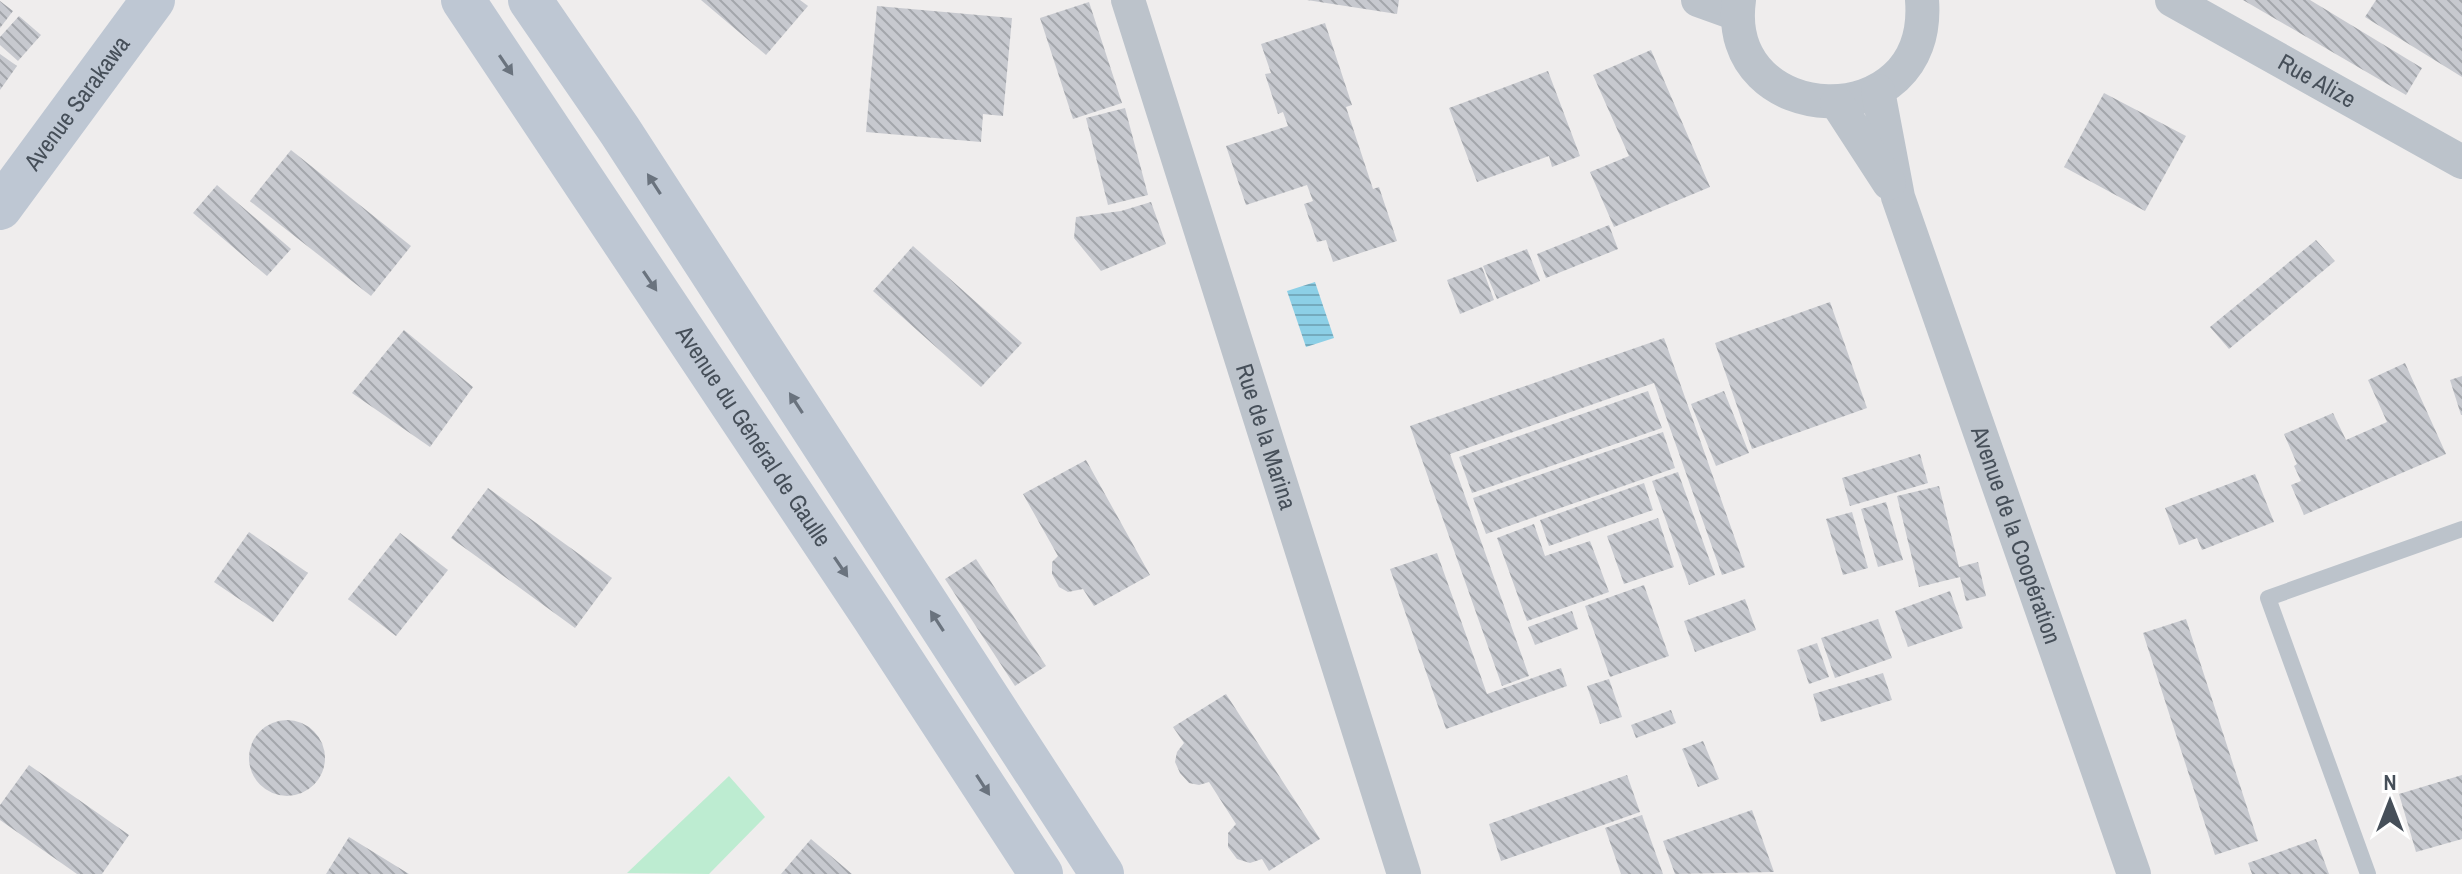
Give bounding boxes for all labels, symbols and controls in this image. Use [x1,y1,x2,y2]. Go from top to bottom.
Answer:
street label: Avenue Sarakawa [15,29,136,177]
street label: Rue Alize [2273,46,2362,115]
one-way arrow [498,54,513,76]
one-way arrow [647,174,662,195]
one-way arrow [643,271,658,292]
street label: Avenue du Général de Gaulle [668,318,839,552]
street label: Rue de la Marina [1229,360,1305,513]
one-way arrow [788,392,803,413]
street label: Avenue de la Coopération [1964,421,2070,648]
one-way arrow [834,557,849,578]
one-way arrow [930,610,945,631]
north arrow [2350,762,2430,842]
text: N [2383,767,2397,797]
one-way arrow [975,775,990,796]

